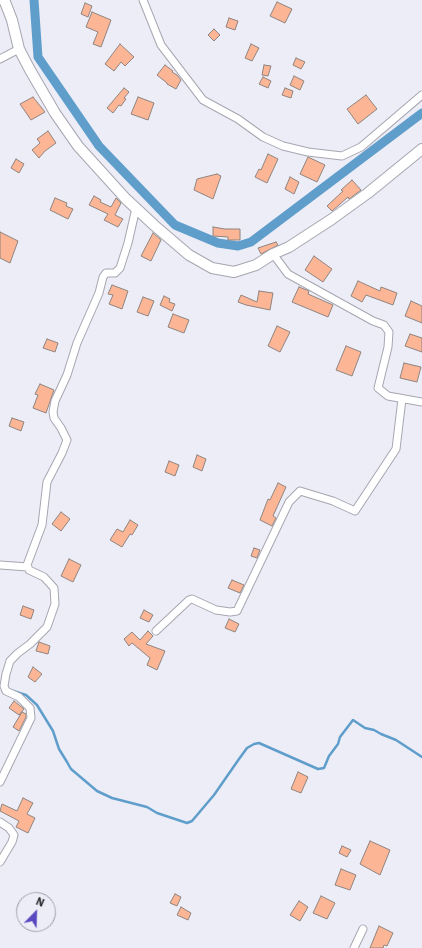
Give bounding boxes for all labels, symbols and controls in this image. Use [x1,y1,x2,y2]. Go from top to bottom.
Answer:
north arrow [16,892,56,932]
text: N [34,894,47,910]

